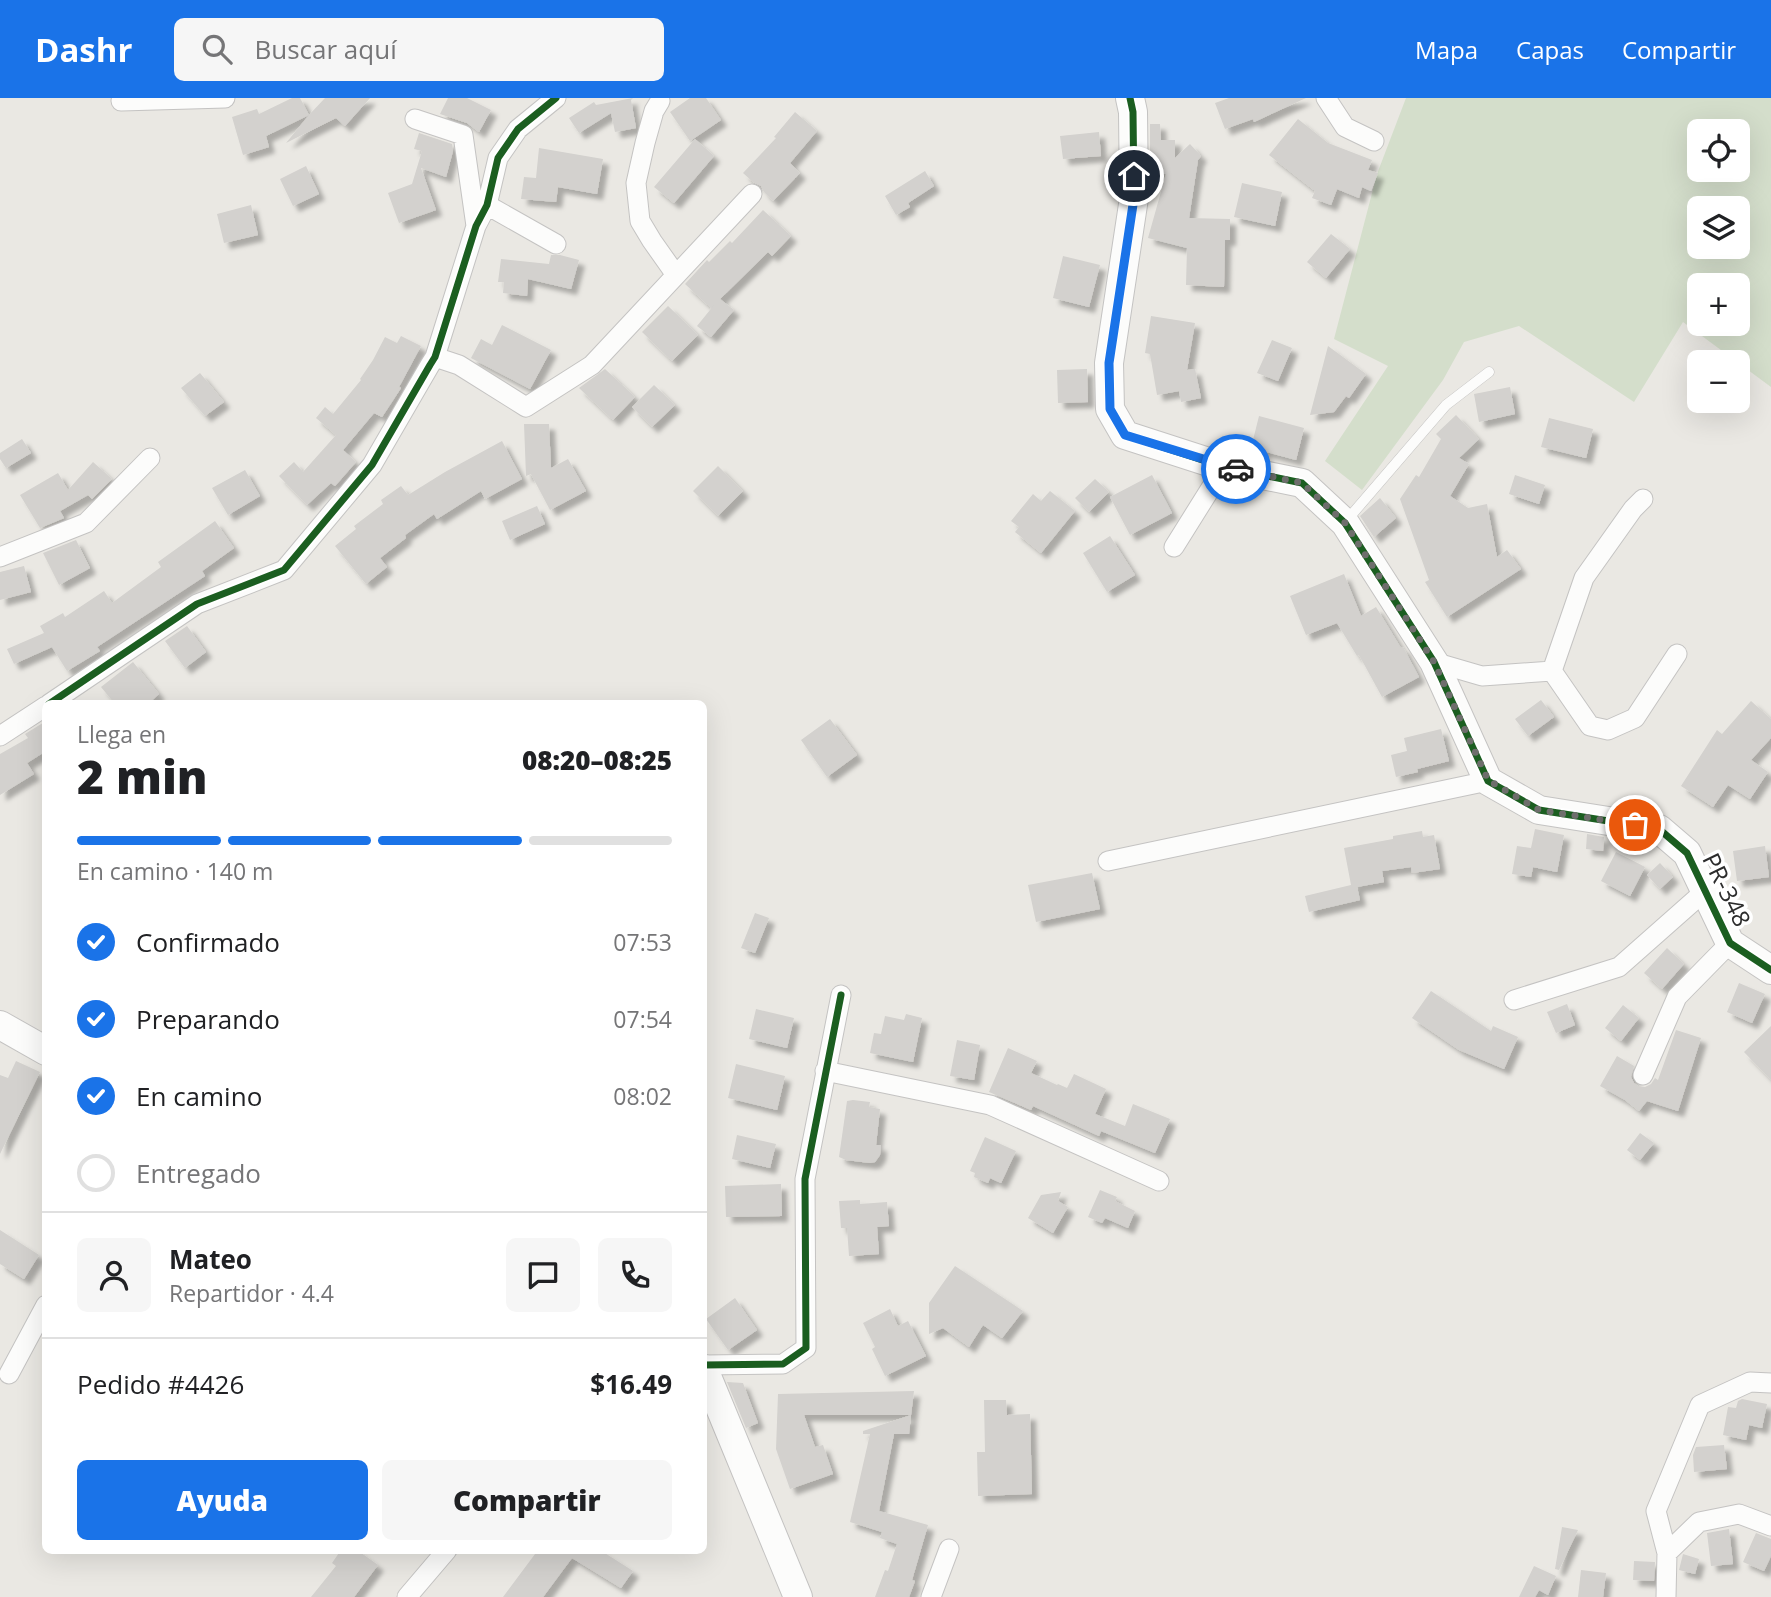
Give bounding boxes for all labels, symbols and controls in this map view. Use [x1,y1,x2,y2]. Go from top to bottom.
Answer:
search box [174,18,664,81]
text: Dashr [35,27,132,72]
icon: search [198,30,236,68]
text: Buscar aquí [254,31,397,67]
text: Mapa [1415,33,1478,66]
text: Capas [1516,33,1584,66]
text: Compartir [1622,33,1736,66]
map controls [1687,119,1750,413]
button: locate [1687,119,1750,182]
pin [1104,146,1164,206]
icon: home [1115,157,1153,195]
button: layers [1687,196,1750,259]
button: + [1687,273,1750,336]
button: − [1687,350,1750,413]
courier [1201,434,1271,504]
icon: car [1217,450,1255,488]
text: Llega en [77,718,166,750]
text: 08:20–08:25 [522,742,672,778]
text: 2 min [77,745,208,807]
pin [1605,795,1665,855]
icon: bag [1616,806,1654,844]
street label: PR-348 [1695,847,1759,932]
text: En camino · 140 m [77,855,273,887]
icon: check [77,923,115,961]
text: Confirmado [136,924,280,960]
text: 07:53 [613,926,672,958]
icon: check [77,1000,115,1038]
text: Preparando [136,1001,280,1037]
text: 07:54 [613,1003,672,1035]
icon: check [77,1077,115,1115]
text: En camino [136,1078,262,1114]
text: 08:02 [613,1080,672,1112]
text: Entregado [136,1155,261,1191]
button: person [77,1238,151,1312]
button: chat [506,1238,580,1312]
button: phone [598,1238,672,1312]
text: Mateo [169,1241,252,1277]
text: Repartidor · 4.4 [169,1277,334,1309]
text: Pedido #4426 [77,1366,244,1402]
text: $16.49 [590,1366,672,1402]
button: Ayuda [77,1460,368,1540]
button: Compartir [382,1460,672,1540]

